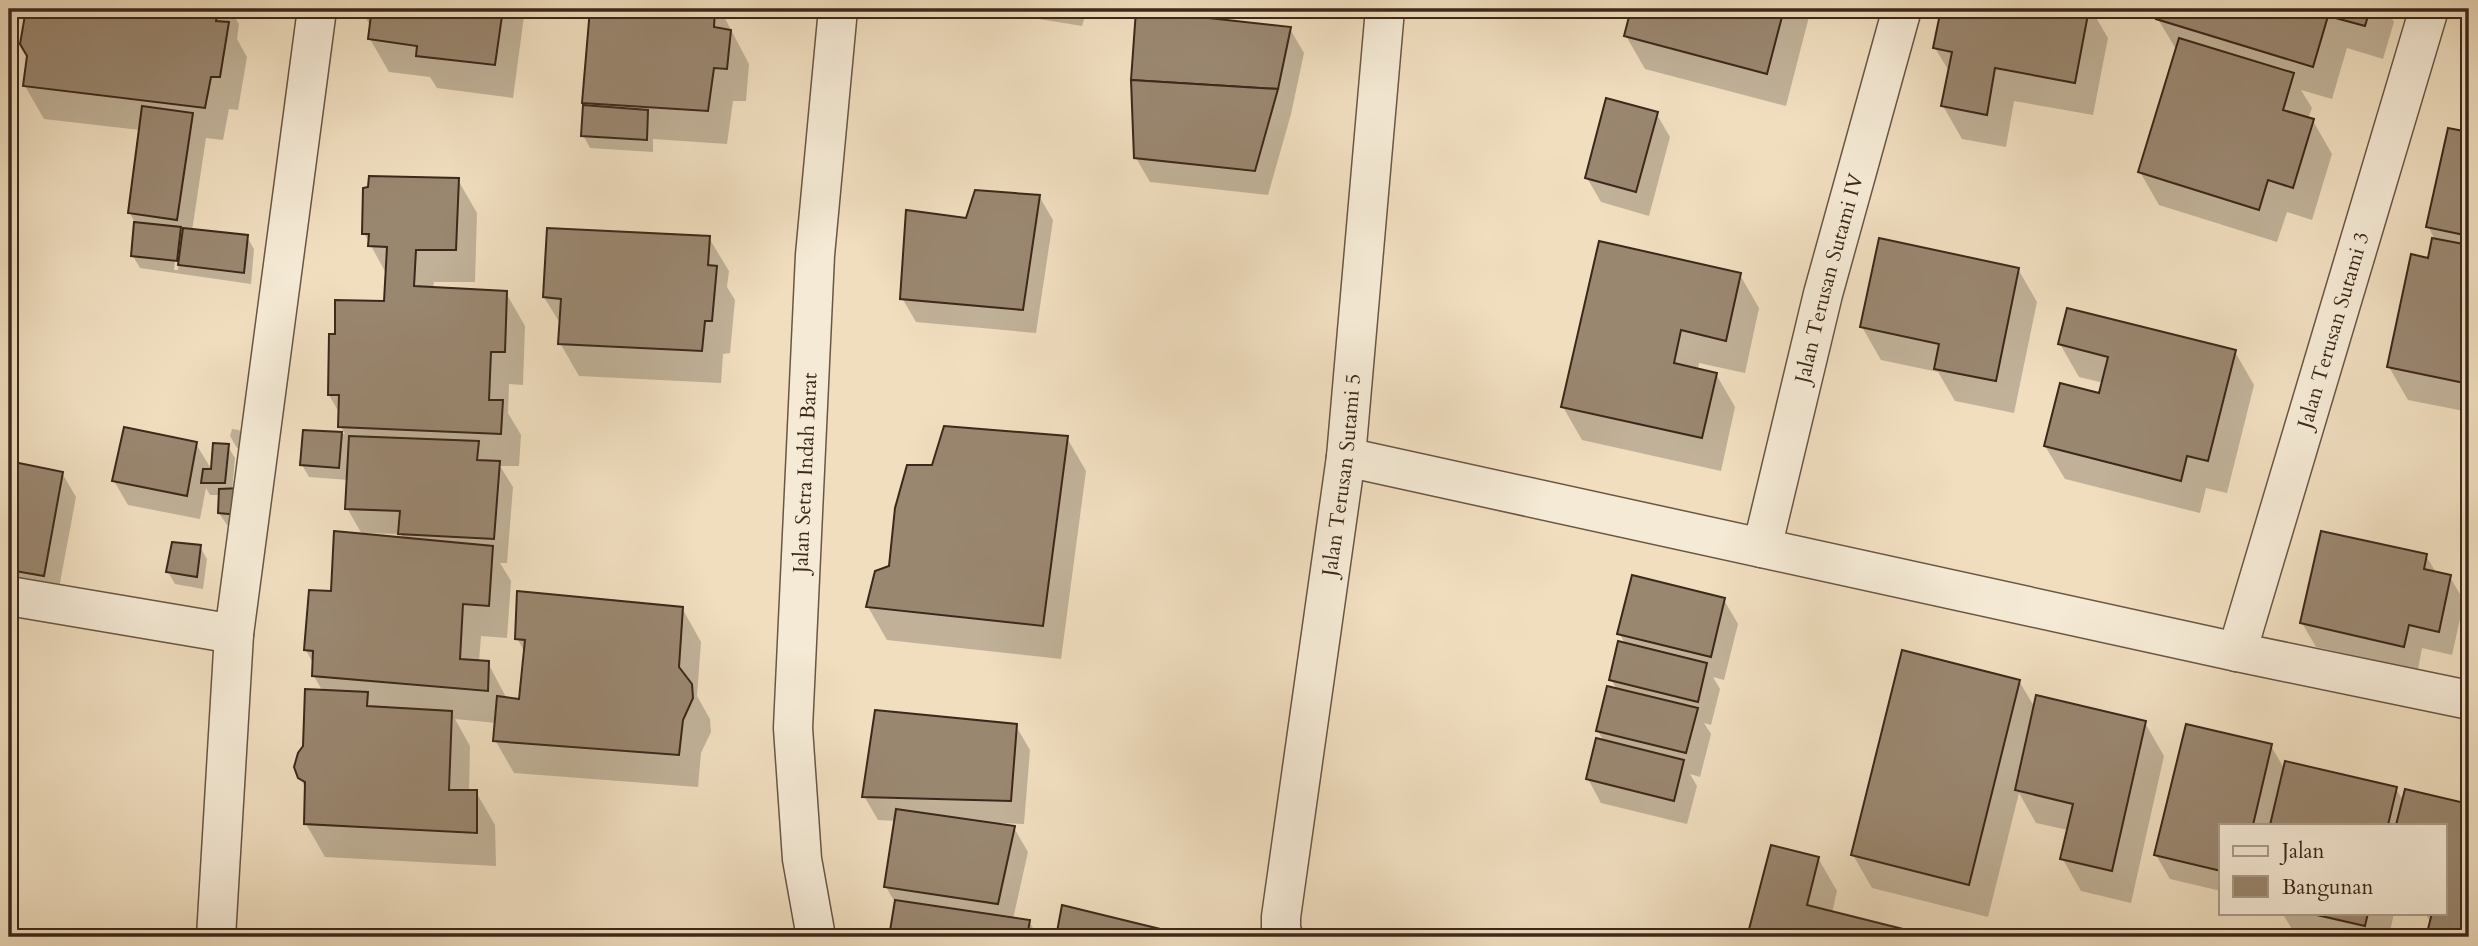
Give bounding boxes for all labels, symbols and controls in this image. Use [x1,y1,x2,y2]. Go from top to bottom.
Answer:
street label: Jalan Terusan Sutami IV [1787,170,1871,389]
street label: Jalan Terusan Sutami 3 [2290,228,2377,435]
street label: Jalan Setra Indah Barat [786,372,825,577]
street label: Jalan Terusan Sutami 5 [1315,372,1368,581]
legend [2219,824,2446,914]
text: Jalan [2279,837,2325,866]
text: Bangunan [2282,873,2374,902]

